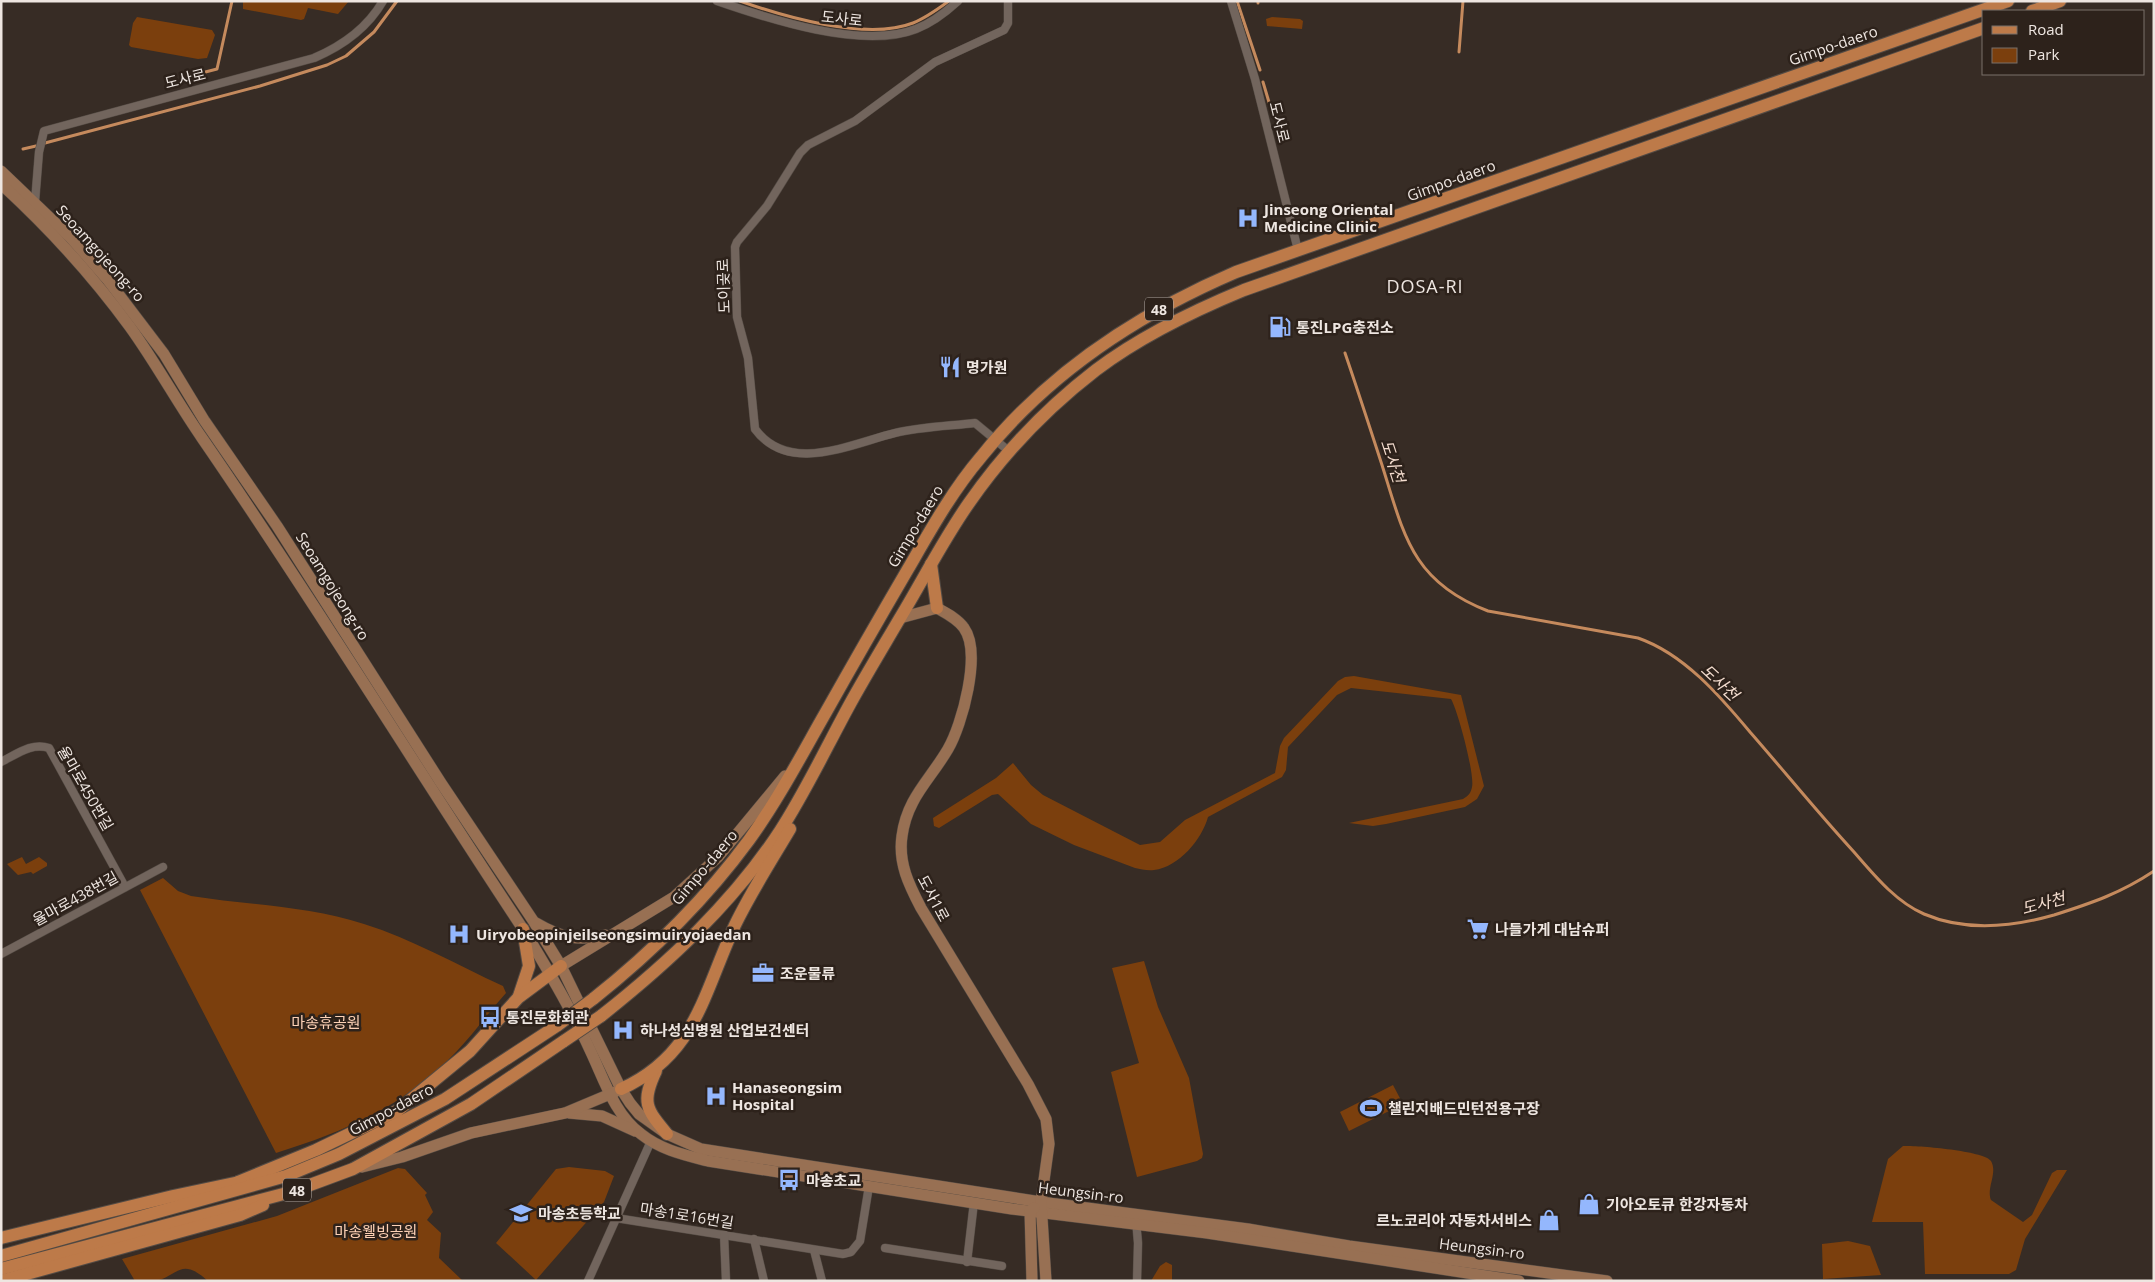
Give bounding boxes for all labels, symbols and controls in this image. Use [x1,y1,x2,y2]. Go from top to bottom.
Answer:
street label: 도사로 [820,6,864,30]
legend [1982,10,2145,75]
text: Road [2028,19,2064,39]
street label: Gimpo-daero [1786,20,1880,70]
text: Park [2028,44,2059,64]
street label: 도사로 [162,63,208,93]
street label: 도사로 [1265,99,1295,145]
street label: Gimpo-daero [1404,155,1498,205]
place label: Jinseong Oriental Medicine Clinic [1262,199,1393,236]
street label: Seoamgojeong-ro [52,200,150,306]
hospital icon: Jinseong Oriental Medicine Clinic [1235,205,1261,231]
street label: 도이곶로 [712,258,734,314]
district label: DOSA-RI [1386,274,1464,298]
road number: 48 [1145,298,1173,320]
fuel station icon: 통진LPG충전소 [1267,314,1293,340]
place label: 통진LPG충전소 [1296,317,1394,337]
restaurant icon: 명가원 [937,354,963,380]
place label: 명가원 [966,357,1007,377]
water label: 도사천 [1376,437,1411,488]
street label: Gimpo-daero [883,481,947,571]
street label: Seoamgojeong-ro [292,528,374,644]
water label: 도사천 [1696,659,1745,707]
street label: 율마로450번길 [54,742,118,834]
street label: Gimpo-daero [667,825,741,909]
street label: 율마로438번길 [29,866,121,930]
street label: 도사1로 [913,871,955,925]
water label: 도사천 [2019,886,2069,919]
supermarket icon: 나들가게 대남슈퍼 [1465,916,1491,942]
place label: 나들가게 대남슈퍼 [1495,919,1609,939]
hospital icon: Uiryobeopinjeilseongsimuiryojaedan [446,921,472,947]
place label: Uiryobeopinjeilseongsimuiryojaedan [476,924,751,944]
office icon: 조운물류 [750,960,776,986]
place label: 조운물류 [780,963,835,983]
bus stop icon: 통진문화회관 [477,1004,503,1030]
place label: 통진문화회관 [506,1007,589,1027]
park label: 마송휴공원 [291,1012,361,1032]
hospital icon: 하나성심병원 산업보건센터 [610,1017,636,1043]
place label: 하나성심병원 산업보건센터 [640,1020,810,1040]
place label: Hanaseongsim Hospital [732,1077,842,1114]
street label: Gimpo-daero [345,1078,437,1140]
hospital icon: Hanaseongsim Hospital [703,1083,729,1109]
sports icon: 챌린지배드민턴전용구장 [1358,1095,1384,1121]
place label: 챌린지배드민턴전용구장 [1388,1098,1540,1118]
bus stop icon: 마송초교 [776,1167,802,1193]
place label: 마송초교 [806,1170,861,1190]
street label: Heungsin-ro [1037,1177,1125,1207]
road number: 48 [283,1178,311,1202]
shop icon: 기아오토큐 한강자동차 [1576,1191,1602,1217]
place label: 기아오토큐 한강자동차 [1606,1194,1748,1214]
street label: 마송1로16번길 [639,1198,735,1232]
school or university icon: 마송초등학교 [508,1200,534,1226]
place label: 마송초등학교 [538,1203,621,1223]
shop icon: 르노코리아 자동차서비스 [1536,1207,1562,1233]
place label: 르노코리아 자동차서비스 [1376,1210,1532,1230]
park label: 마송웰빙공원 [335,1221,417,1241]
street label: Heungsin-ro [1438,1233,1526,1263]

